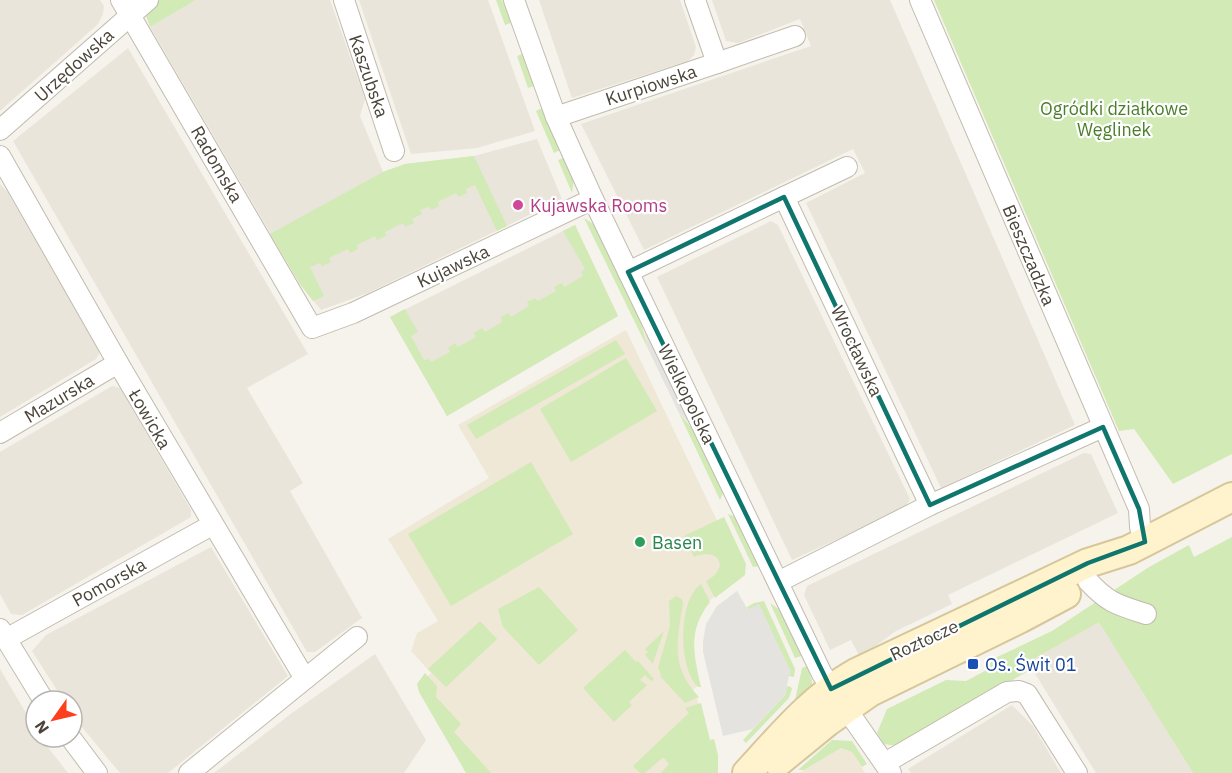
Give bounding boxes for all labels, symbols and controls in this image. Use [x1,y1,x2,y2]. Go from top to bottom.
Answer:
street label: Urzędowska [30,23,119,107]
street label: Kaszubska [344,32,394,121]
street label: Kurpiowska [602,59,700,111]
park label: Ogródki działkowe Węglinek [1040,97,1188,141]
street label: Radomska [186,121,248,207]
place label: Kujawska Rooms [530,194,667,217]
marker: Kujawska Rooms [511,198,525,212]
street label: Bieszczadzka [997,201,1061,309]
street label: Kujawska [413,239,493,293]
street label: Wrocławska [826,302,888,400]
street label: Wielkopolska [653,341,721,448]
street label: Mazurska [20,368,98,428]
street label: Łowicka [123,384,176,453]
place label: Basen [652,531,702,554]
marker: Basen [633,535,647,549]
street label: Pomorska [68,552,150,612]
street label: Roztocze [886,614,962,666]
place label: Os. Świt 01 [985,653,1077,676]
marker: Os. Świt 01 [966,657,980,671]
north arrow [24,689,84,749]
text: N [30,717,53,738]

